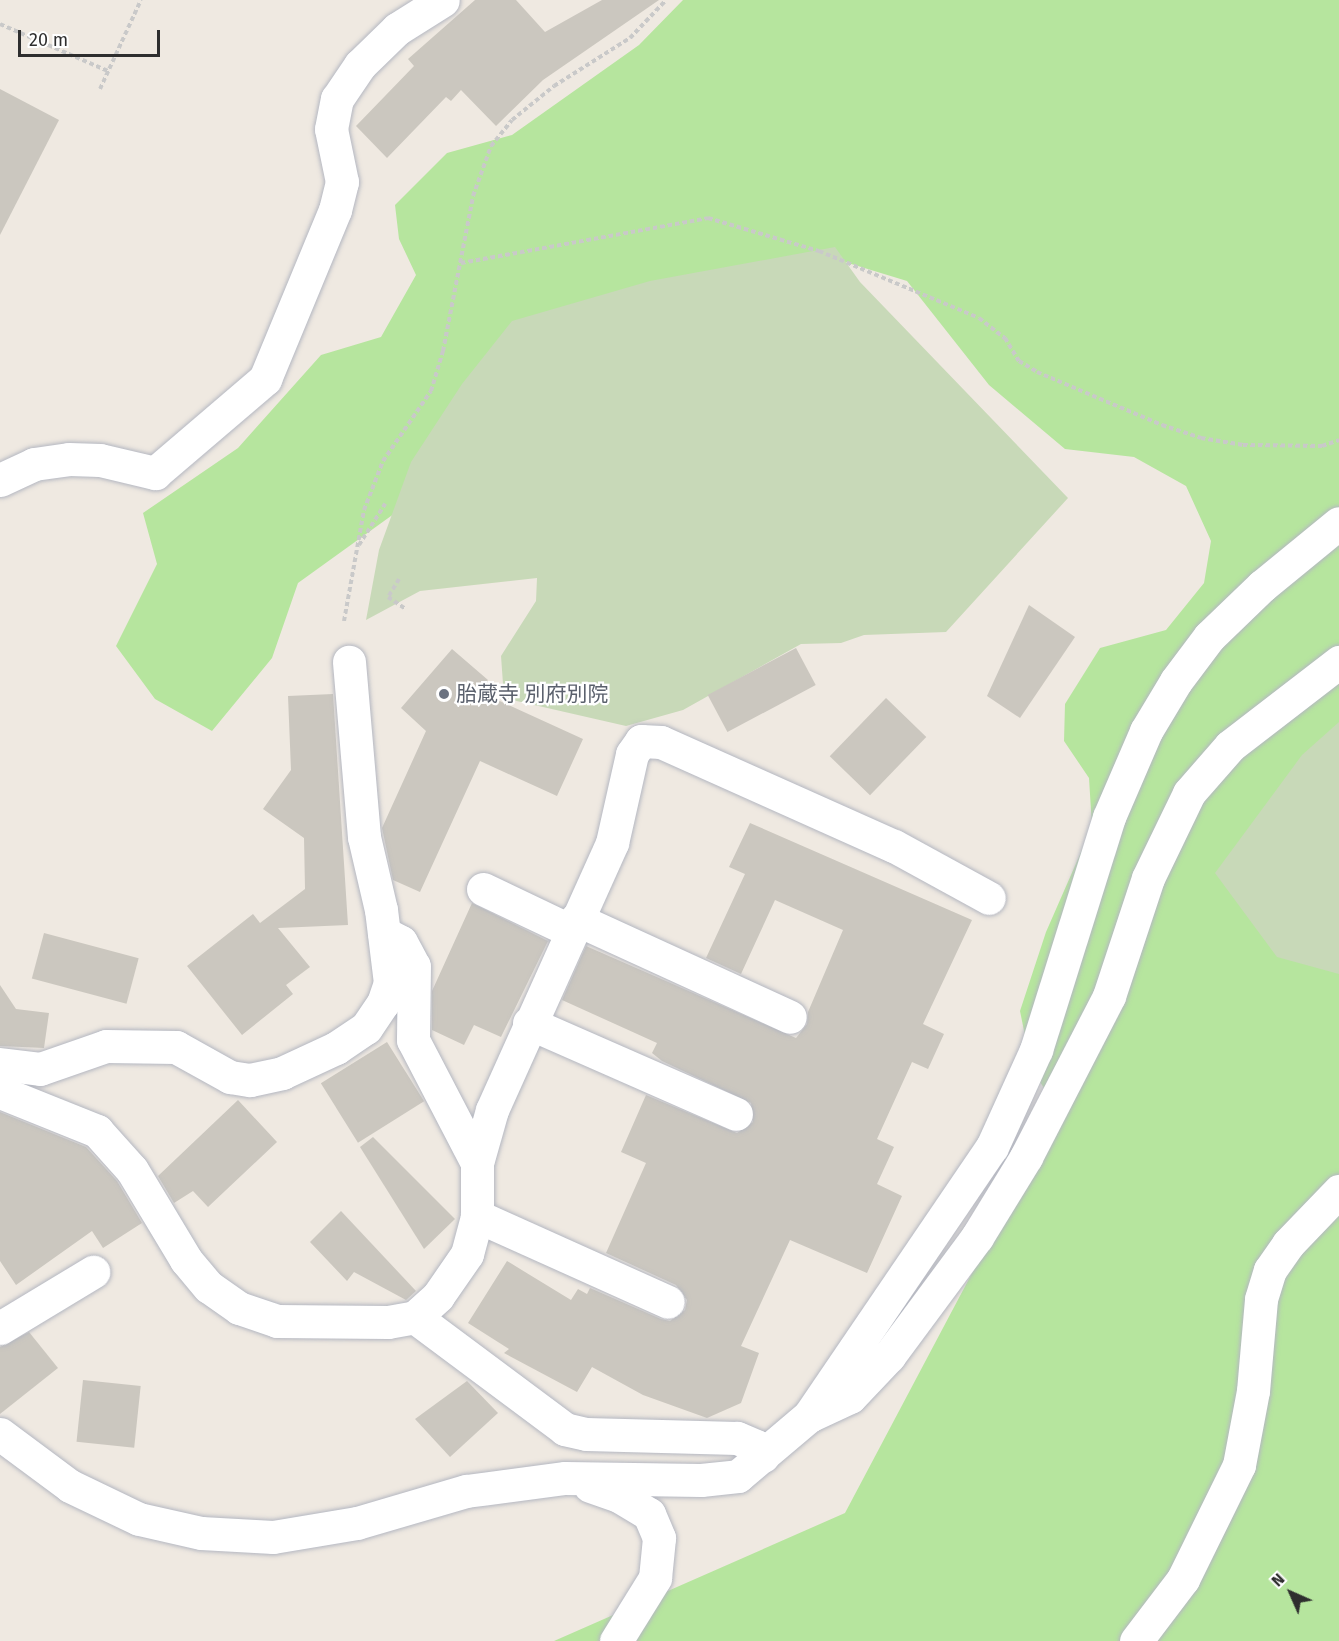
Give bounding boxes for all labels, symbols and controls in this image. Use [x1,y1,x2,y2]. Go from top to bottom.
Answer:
scale bar [21,18,164,56]
text: 20 m [29,29,68,51]
place label: 胎蔵寺 別府別院 [456,681,609,707]
marker: 胎蔵寺 別府別院 [437,687,451,701]
north arrow [1261,1563,1321,1623]
text: N [1267,1569,1288,1590]

